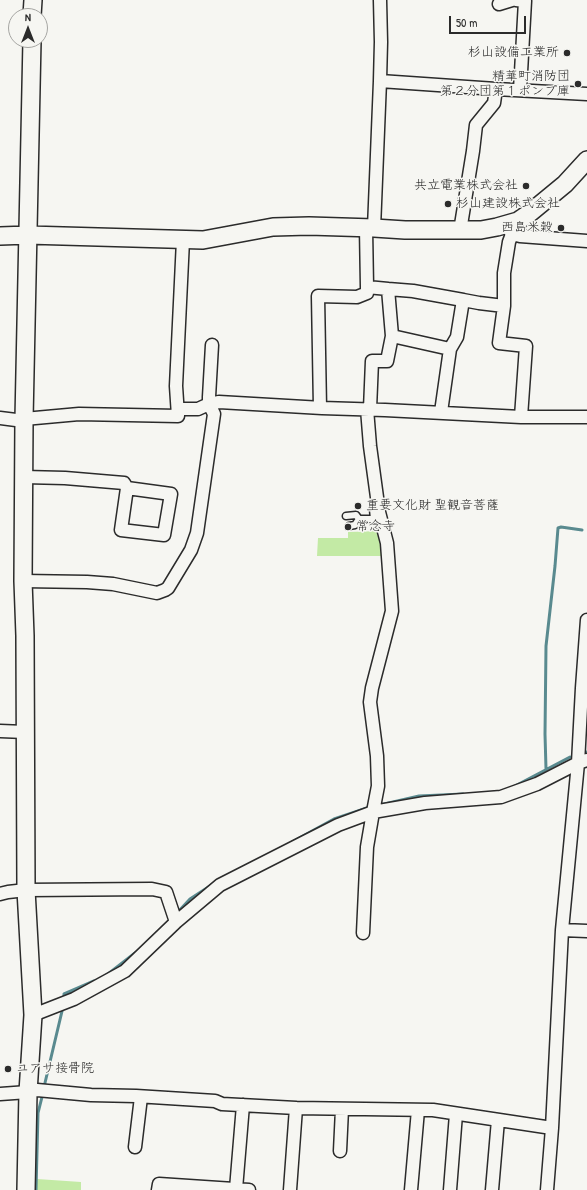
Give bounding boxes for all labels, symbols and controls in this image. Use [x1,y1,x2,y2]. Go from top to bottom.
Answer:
north arrow [8,8,48,48]
scale bar [451,8,528,34]
text: N [25,10,31,24]
text: 50 m [456,14,477,31]
place label: 杉山設備工業所 [468,45,559,61]
marker: 杉山設備工業所 [562,48,572,58]
place label: 精華町消防団 第２分団第１ポンプ庫 [440,69,570,100]
marker: 精華町消防団 第２分団第１ポンプ庫 [573,79,583,89]
place label: 共立電業株式会社 [414,178,518,194]
marker: 共立電業株式会社 [521,181,531,191]
place label: 杉山建設株式会社 [456,196,560,212]
marker: 杉山建設株式会社 [443,199,453,209]
place label: 西島米穀 [501,220,553,236]
marker: 西島米穀 [556,223,566,233]
place label: 重要文化財 聖観音菩薩 [366,498,499,514]
marker: 重要文化財 聖観音菩薩 [353,501,363,511]
place label: 常念寺 [356,519,395,535]
marker: 常念寺 [343,522,353,532]
place label: ユアサ接骨院 [16,1061,94,1077]
marker: ユアサ接骨院 [3,1064,13,1074]

